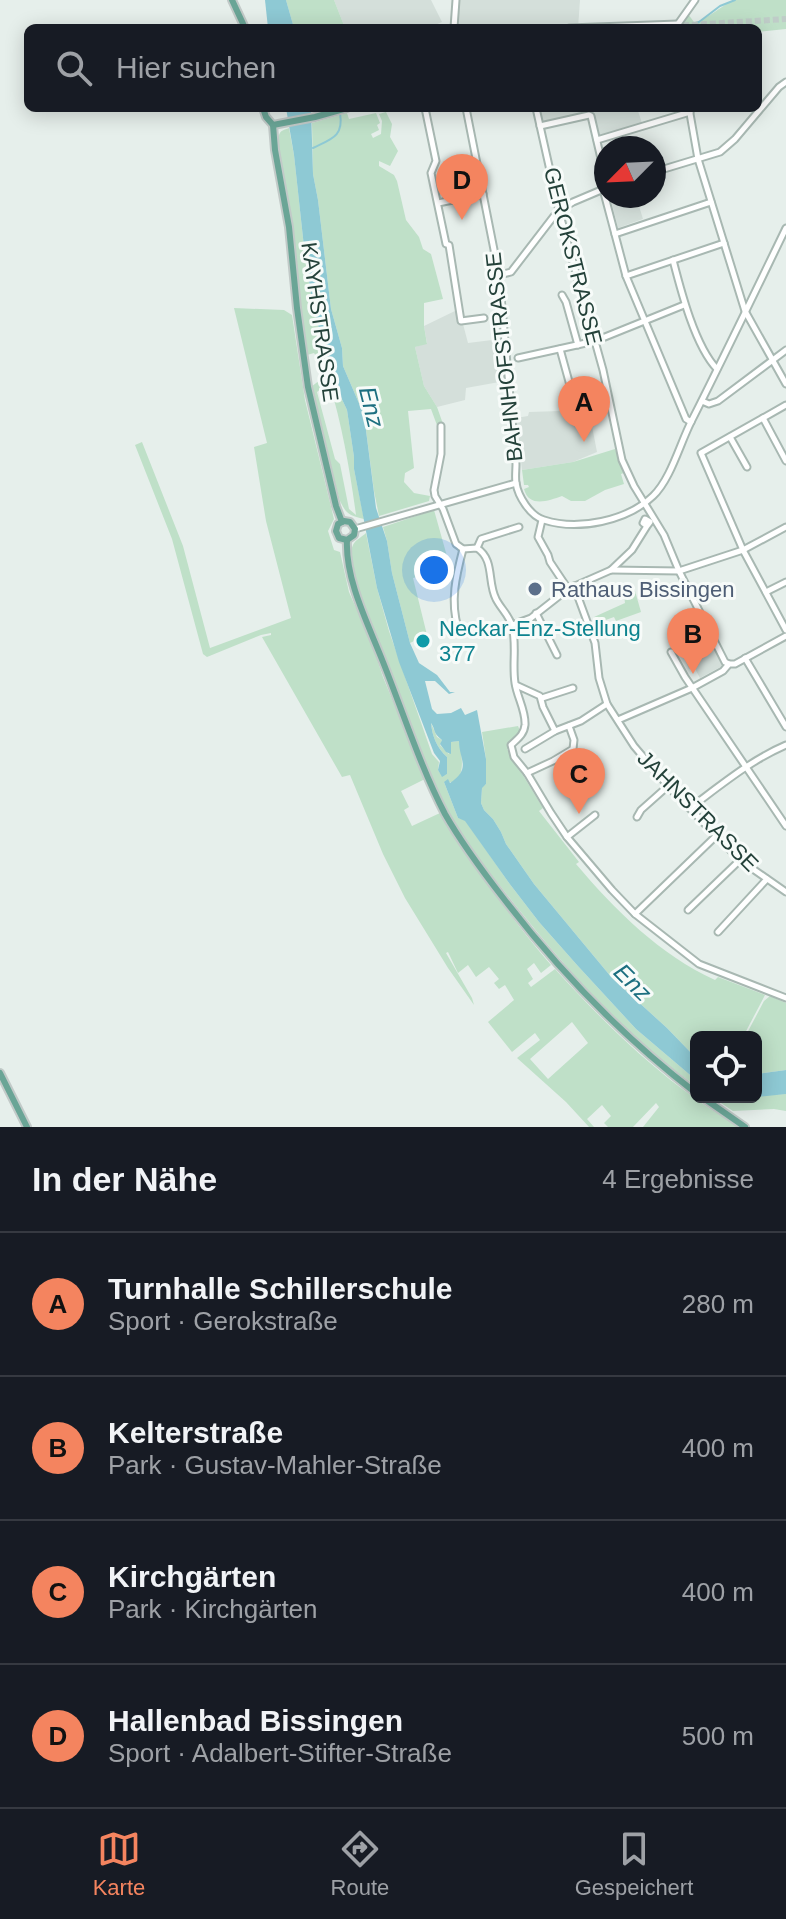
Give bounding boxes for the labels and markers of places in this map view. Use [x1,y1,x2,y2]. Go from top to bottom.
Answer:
pin: D [436,154,488,220]
pin: A [558,376,610,442]
place label: Rathaus Bissingen [551,577,734,602]
marker: Rathaus Bissingen [526,580,544,598]
pin: B [667,608,719,674]
place label: Neckar-Enz-Stellung 377 [439,616,641,666]
marker: Neckar-Enz-Stellung 377 [414,632,432,650]
pin: C [553,748,605,814]

